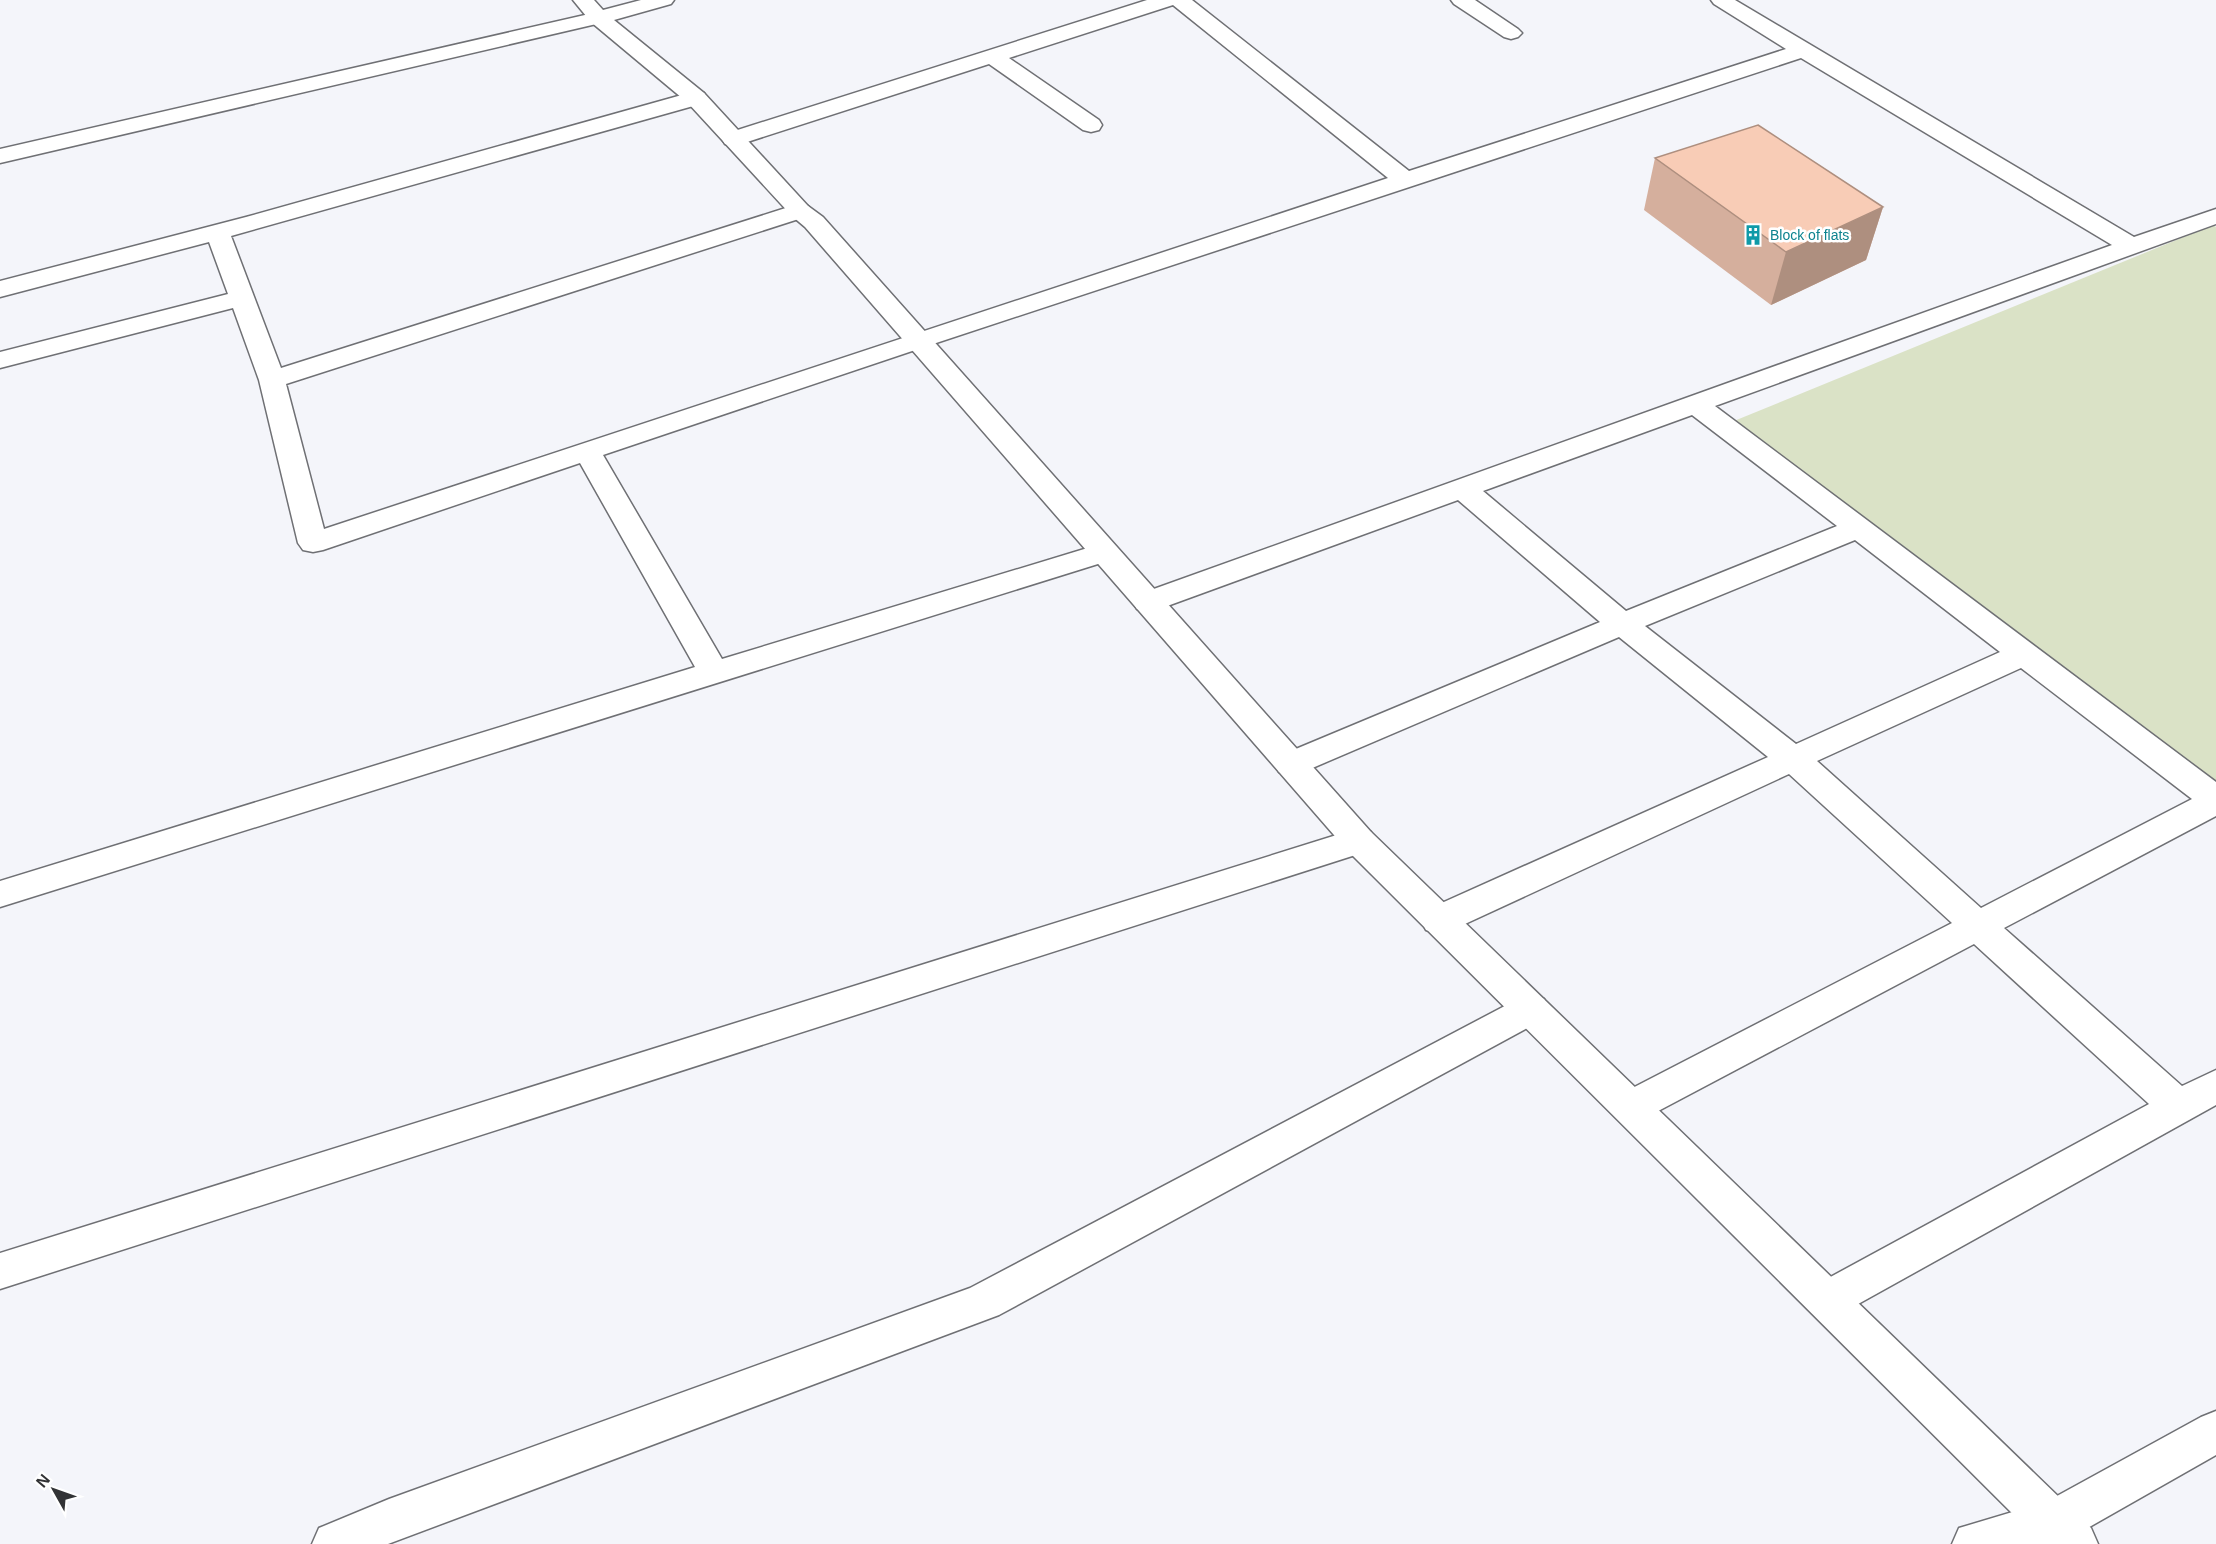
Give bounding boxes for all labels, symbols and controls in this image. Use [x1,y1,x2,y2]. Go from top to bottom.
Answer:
building icon: Block of flats [1741,223,1765,247]
place label: Block of flats [1770,227,1849,243]
north arrow [24,1460,84,1520]
text: N [33,1471,53,1491]

